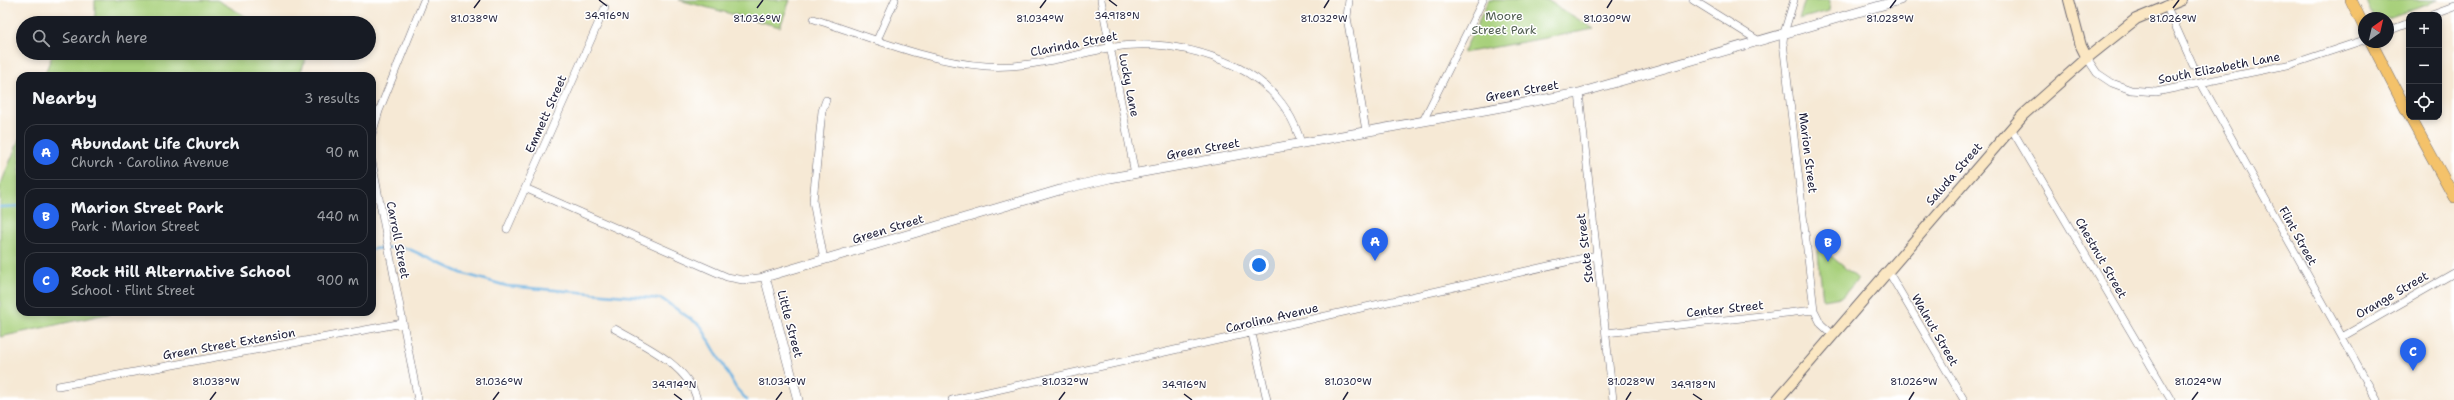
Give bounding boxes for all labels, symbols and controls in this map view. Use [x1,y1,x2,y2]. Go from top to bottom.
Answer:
park label: Moore Street Park [1471,8,1537,38]
text: 34.916°N [585,9,629,22]
text: 34.918°N [1094,9,1140,22]
text: 81.038°W [450,12,498,25]
text: 81.036°W [733,12,781,25]
text: 81.034°W [1016,12,1064,25]
text: 81.032°W [1300,12,1348,25]
text: 81.030°W [1583,12,1631,25]
text: 81.028°W [1866,12,1914,25]
text: 81.026°W [2149,12,2197,25]
north arrow [2358,12,2394,48]
map controls [2406,12,2442,120]
button: + [2406,12,2442,48]
search box [16,16,376,60]
icon: search [30,27,52,49]
text: Search here [62,28,148,48]
street label: Clarinda Street [1029,28,1119,60]
street label: South Elizabeth Lane [2157,48,2282,88]
button: − [2406,48,2442,84]
street label: Lucky Lane [1115,52,1143,118]
street label: Emmett Street [522,72,570,156]
street label: Green Street [1484,77,1560,105]
button: locate [2406,84,2442,120]
text: Nearby [32,87,97,109]
text: 3 results [304,90,360,107]
street label: Marion Street [1795,112,1821,194]
text: Abundant Life Church [71,134,240,154]
street label: Green Street [1165,135,1241,163]
street label: Saluda Street [1922,139,1986,209]
text: A [41,144,51,161]
text: 90 m [325,144,359,161]
text: Church · Carolina Avenue [71,154,229,171]
text: Marion Street Park [71,198,224,218]
street label: Carroll Street [383,200,413,280]
street label: Flint Street [2275,204,2321,268]
text: B [42,208,50,225]
text: 440 m [317,208,359,225]
street label: Green Street [850,211,926,247]
street label: State Street [1573,212,1597,284]
street label: Chestnut Street [2071,215,2131,301]
text: Park · Marion Street [71,218,199,235]
pin: A [1362,228,1388,261]
pin: B [1815,229,1841,262]
your location [1249,255,1269,275]
text: Rock Hill Alternative School [71,262,291,282]
street label: Orange Street [2353,268,2431,322]
text: C [42,272,50,289]
text: 900 m [316,272,359,289]
text: School · Flint Street [71,282,195,299]
street label: Little Street [773,288,807,360]
street label: Walnut Street [1908,291,1962,369]
street label: Center Street [1686,297,1764,321]
street label: Carolina Avenue [1224,300,1320,336]
street label: Green Street Extension [161,324,297,364]
pin: C [2400,338,2426,371]
text: 81.038°W [192,375,240,388]
text: 81.036°W [475,375,523,388]
text: 81.034°W [758,375,806,388]
text: 81.032°W [1041,375,1089,388]
text: 81.030°W [1324,375,1372,388]
text: 81.028°W [1607,375,1655,388]
text: 81.026°W [1890,375,1938,388]
text: 81.024°W [2174,375,2222,388]
text: 34.914°N [652,378,696,391]
text: 34.916°N [1162,378,1206,391]
text: 34.918°N [1670,378,1716,391]

